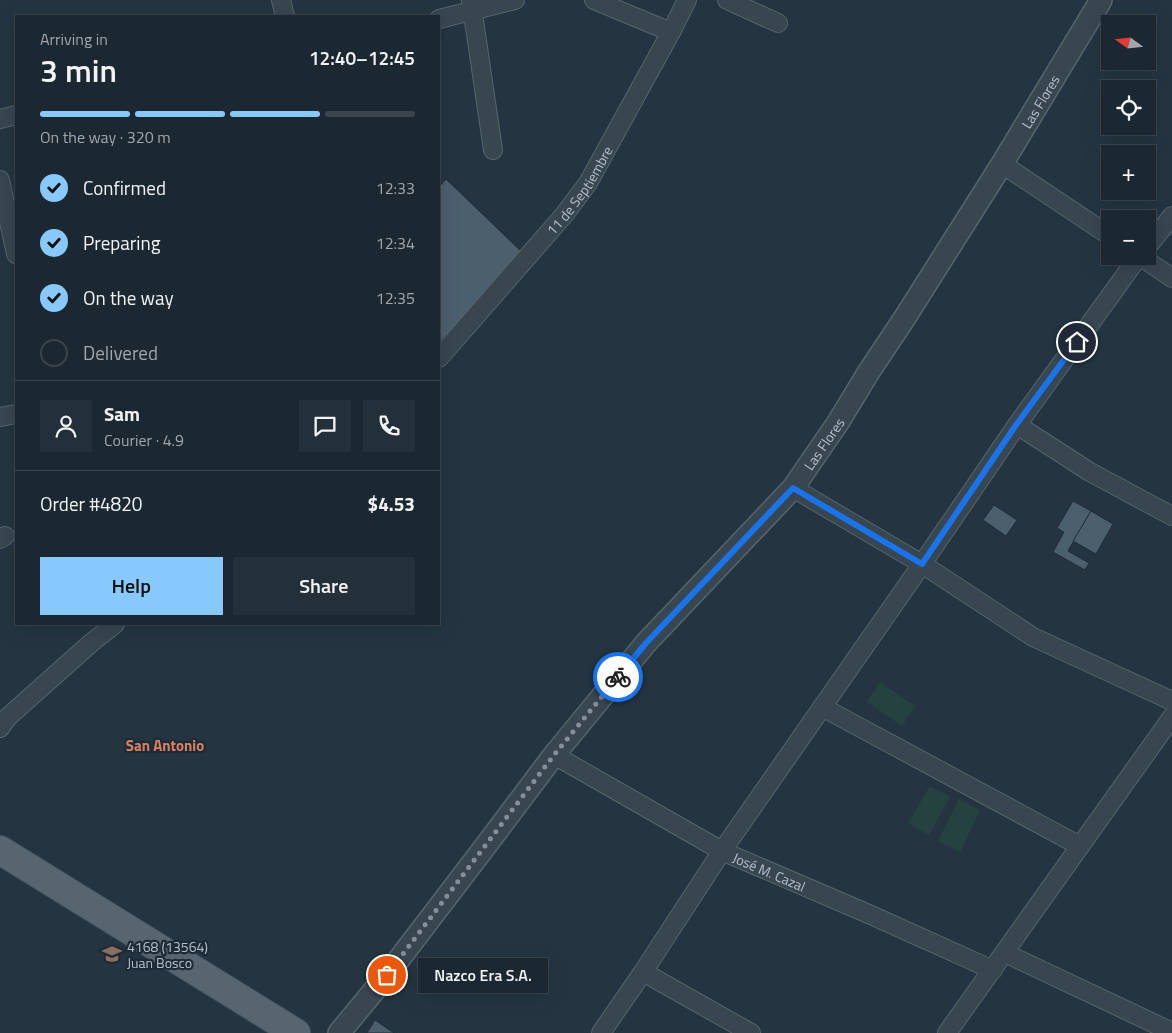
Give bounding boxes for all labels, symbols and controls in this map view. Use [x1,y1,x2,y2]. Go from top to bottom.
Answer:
north arrow [1101,15,1156,70]
map controls [1101,15,1156,265]
text: Arriving in [40,27,108,51]
text: 12:40–12:45 [309,43,415,72]
text: 3 min [40,46,117,94]
street label: Las Flores [1015,70,1064,132]
button: locate [1101,80,1156,135]
text: On the way · 320 m [40,125,171,149]
street label: 11 de Septiembre [541,142,617,239]
button: + [1101,145,1156,200]
text: Confirmed [83,173,166,202]
icon: check [40,174,68,202]
text: 12:33 [376,176,415,200]
button: − [1101,210,1156,265]
text: Preparing [83,228,160,257]
icon: check [40,229,68,257]
text: 12:34 [376,231,415,255]
text: On the way [83,283,174,312]
icon: check [40,284,68,312]
text: 12:35 [376,286,415,310]
pin [1056,321,1098,363]
icon: home [1063,328,1091,356]
text: Delivered [83,338,158,367]
text: Sam [104,399,140,428]
button: person [40,400,92,452]
button: chat [299,400,351,452]
button: phone [363,400,415,452]
street label: Las Flores [798,413,849,474]
text: Courier · 4.9 [104,428,184,452]
text: Order #4820 [40,489,142,518]
text: $4.53 [368,489,415,518]
button: Help [40,557,223,615]
button: Share [233,557,415,615]
courier [593,652,643,702]
icon: bike [604,663,632,691]
district label: San Antonio [126,734,204,757]
street label: José M. Cazal [730,846,809,896]
place label: 4168 (13564) Juan Bosco [127,936,208,973]
school or university icon: 4168 (13564) Juan Bosco [101,943,123,965]
pin [366,954,408,996]
callout: Nazco Era S.A. [417,958,547,992]
icon: bag [373,961,401,989]
text: Nazco Era S.A. [434,963,532,987]

